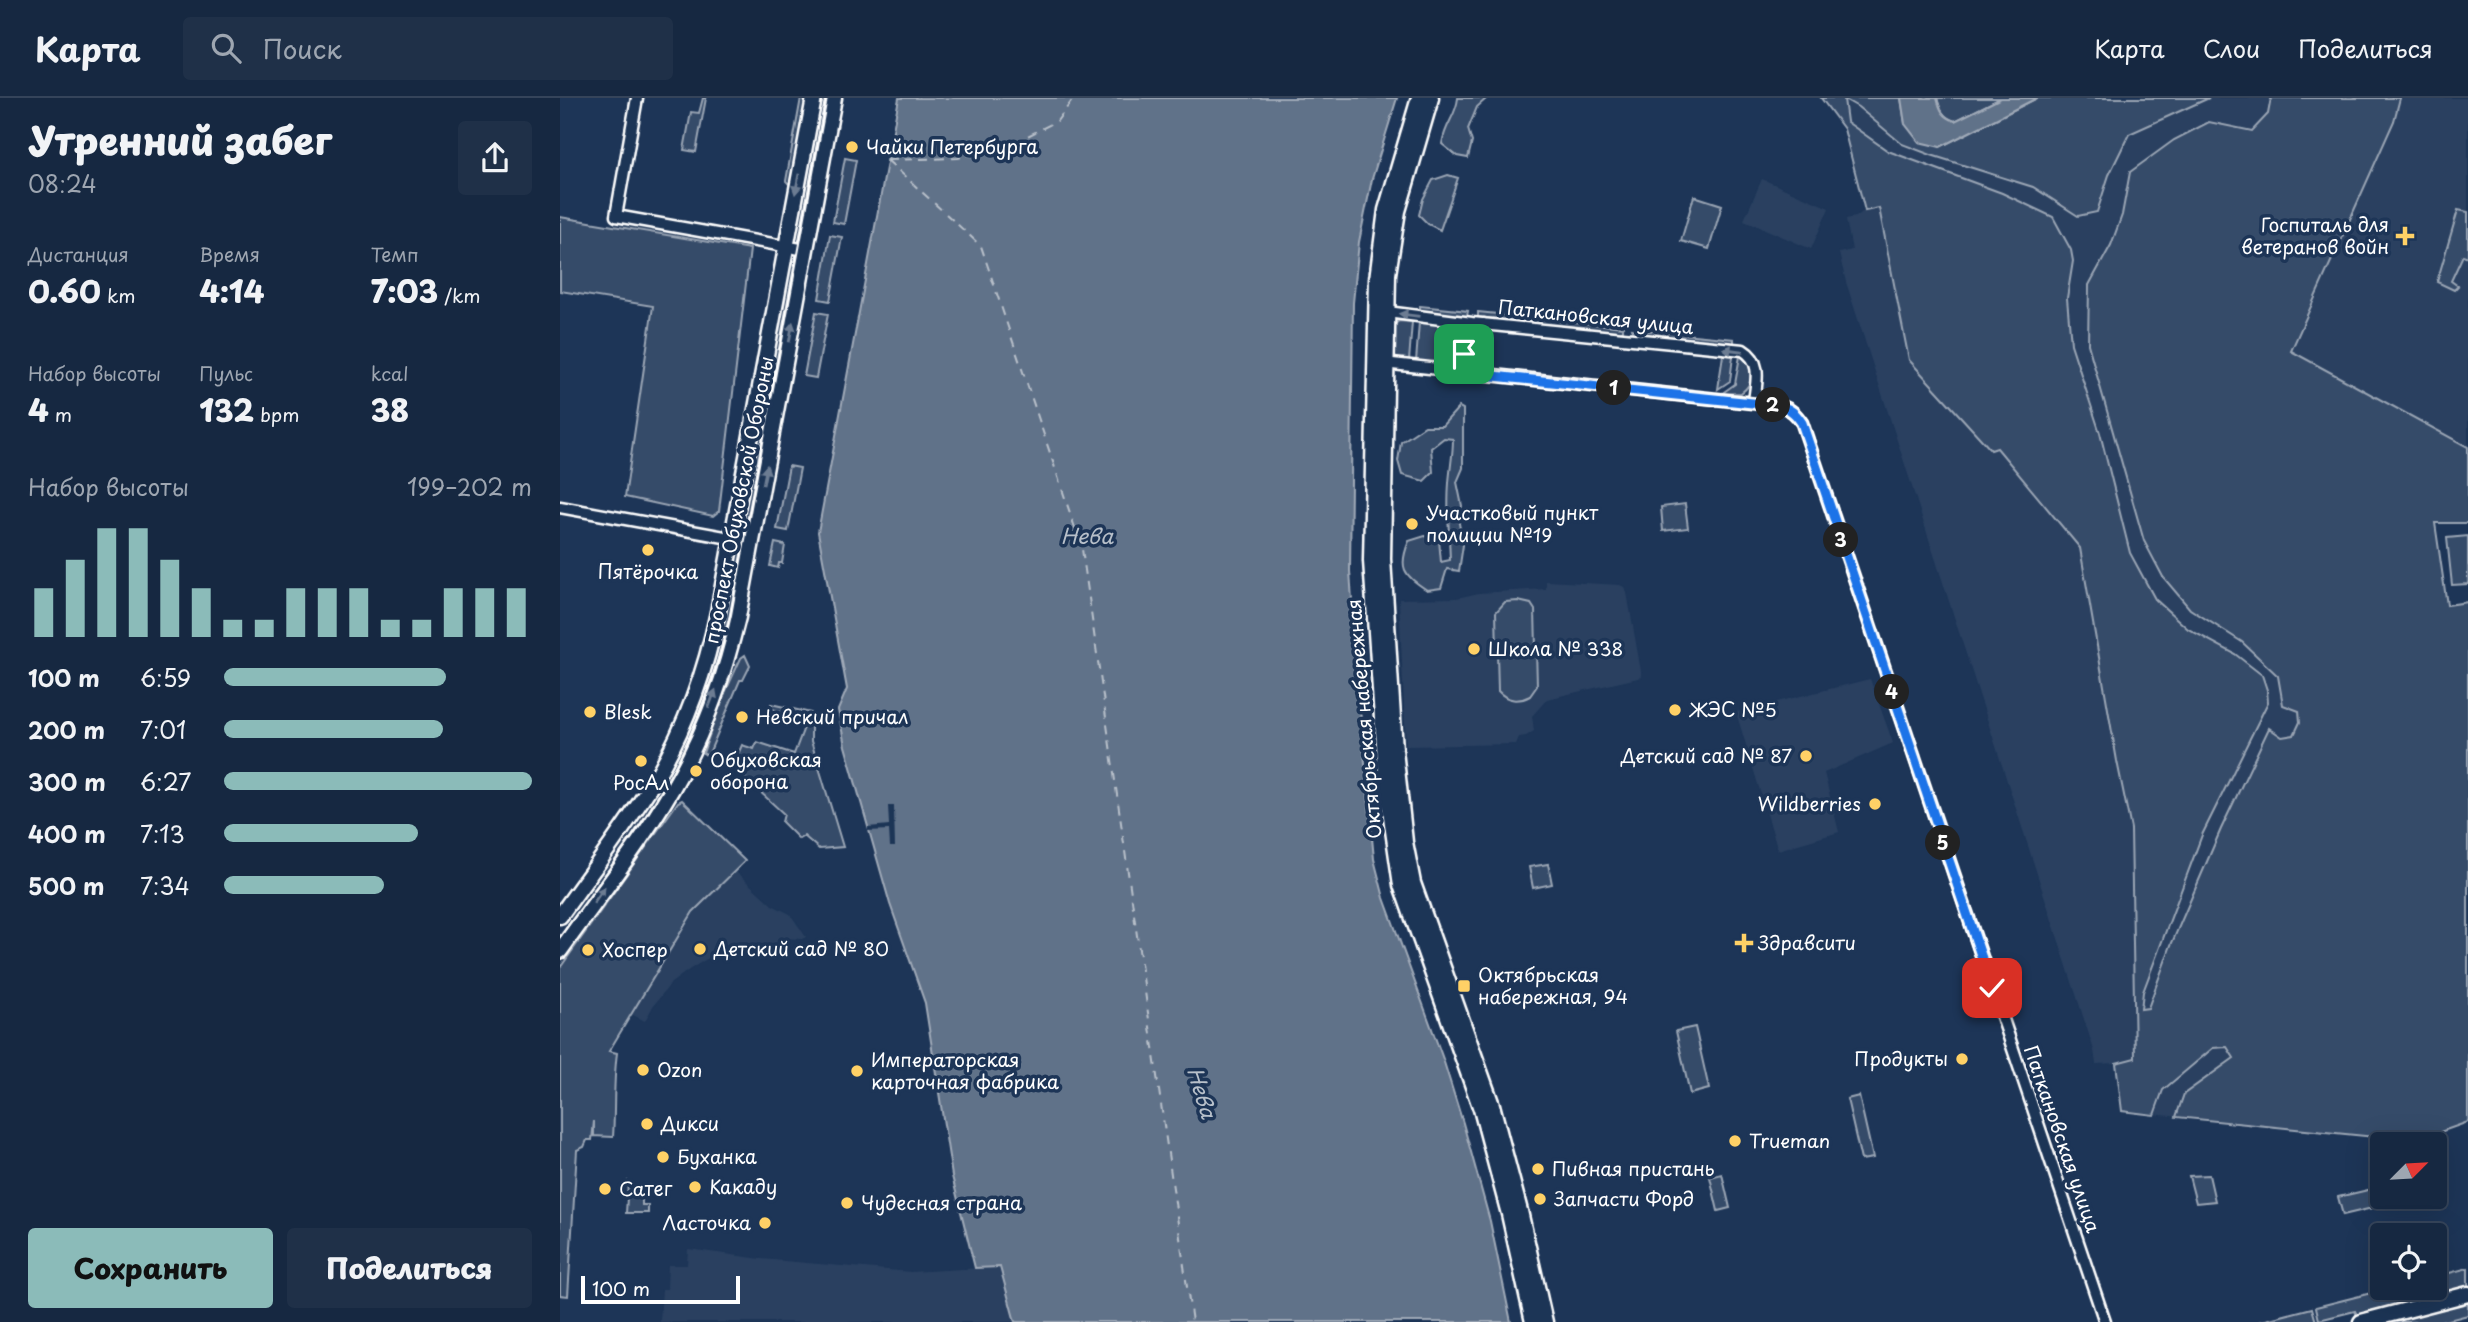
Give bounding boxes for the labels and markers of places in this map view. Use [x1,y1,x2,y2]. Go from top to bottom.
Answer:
place label: Чайки Петербурга [866,132,1038,160]
marker: Чайки Петербурга [844,139,860,155]
place label: Госпиталь для ветеранов войн [2241,210,2389,260]
marker: Госпиталь для ветеранов войн [2395,226,2415,246]
pin [1434,324,1494,384]
pin: 1 [1596,370,1632,406]
pin: 2 [1756,388,1790,422]
place label: Участковый пункт полиции №19 [1426,498,1599,548]
marker: Участковый пункт полиции №19 [1404,516,1420,532]
pin: 3 [1824,522,1858,558]
marker: Пятёрочка [640,542,656,558]
place label: Пятёрочка [598,557,698,585]
place label: Школа № 338 [1488,634,1623,662]
marker: Школа № 338 [1466,641,1482,657]
pin: 4 [1874,674,1910,710]
place label: ЖЭС №5 [1689,695,1777,723]
place label: Blesk [604,697,652,725]
place label: Невский причал [756,702,909,730]
marker: ЖЭС №5 [1667,702,1683,718]
marker: Blesk [582,704,598,720]
marker: Невский причал [734,709,750,725]
place label: Детский сад № 87 [1620,741,1792,769]
place label: Обуховская оборона [710,745,822,795]
marker: Детский сад № 87 [1798,748,1814,764]
marker: РосАл [633,753,649,769]
marker: Обуховская оборона [688,763,704,779]
place label: РосАл [613,768,669,796]
place label: Wildberries [1758,789,1861,817]
marker: Wildberries [1867,796,1883,812]
pin: 5 [1926,826,1960,860]
place label: Здравсити [1757,928,1856,956]
place label: Детский сад № 80 [713,934,889,962]
place label: Хоспер [602,935,668,963]
marker: Здравсити [1736,935,1752,951]
marker: Детский сад № 80 [692,941,708,957]
marker: Хоспер [580,942,596,958]
pin [1962,958,2022,1018]
place label: Октябрьская набережная, 94 [1478,960,1628,1010]
marker: Октябрьская набережная, 94 [1456,978,1472,994]
place label: Продукты [1854,1044,1948,1072]
place label: Императорская карточная фабрика [871,1045,1059,1095]
marker: Продукты [1954,1051,1970,1067]
place label: Ozon [657,1055,702,1083]
marker: Ozon [635,1062,651,1078]
marker: Императорская карточная фабрика [849,1063,865,1079]
place label: Дикси [660,1109,719,1137]
marker: Дикси [639,1116,655,1132]
place label: Trueman [1749,1126,1830,1154]
marker: Trueman [1727,1133,1743,1149]
place label: Буханка [677,1142,757,1170]
marker: Буханка [655,1149,671,1165]
place label: Пивная пристань [1552,1154,1715,1182]
marker: Пивная пристань [1530,1161,1546,1177]
place label: Какаду [709,1172,777,1200]
place label: Сатег [619,1174,673,1202]
marker: Какаду [687,1179,703,1195]
marker: Сатег [597,1181,613,1197]
place label: Запчасти Форд [1554,1184,1694,1212]
place label: Чудесная страна [861,1188,1022,1216]
marker: Запчасти Форд [1532,1191,1548,1207]
marker: Чудесная страна [839,1195,855,1211]
place label: Ласточка [663,1208,751,1236]
marker: Ласточка [757,1215,773,1231]

